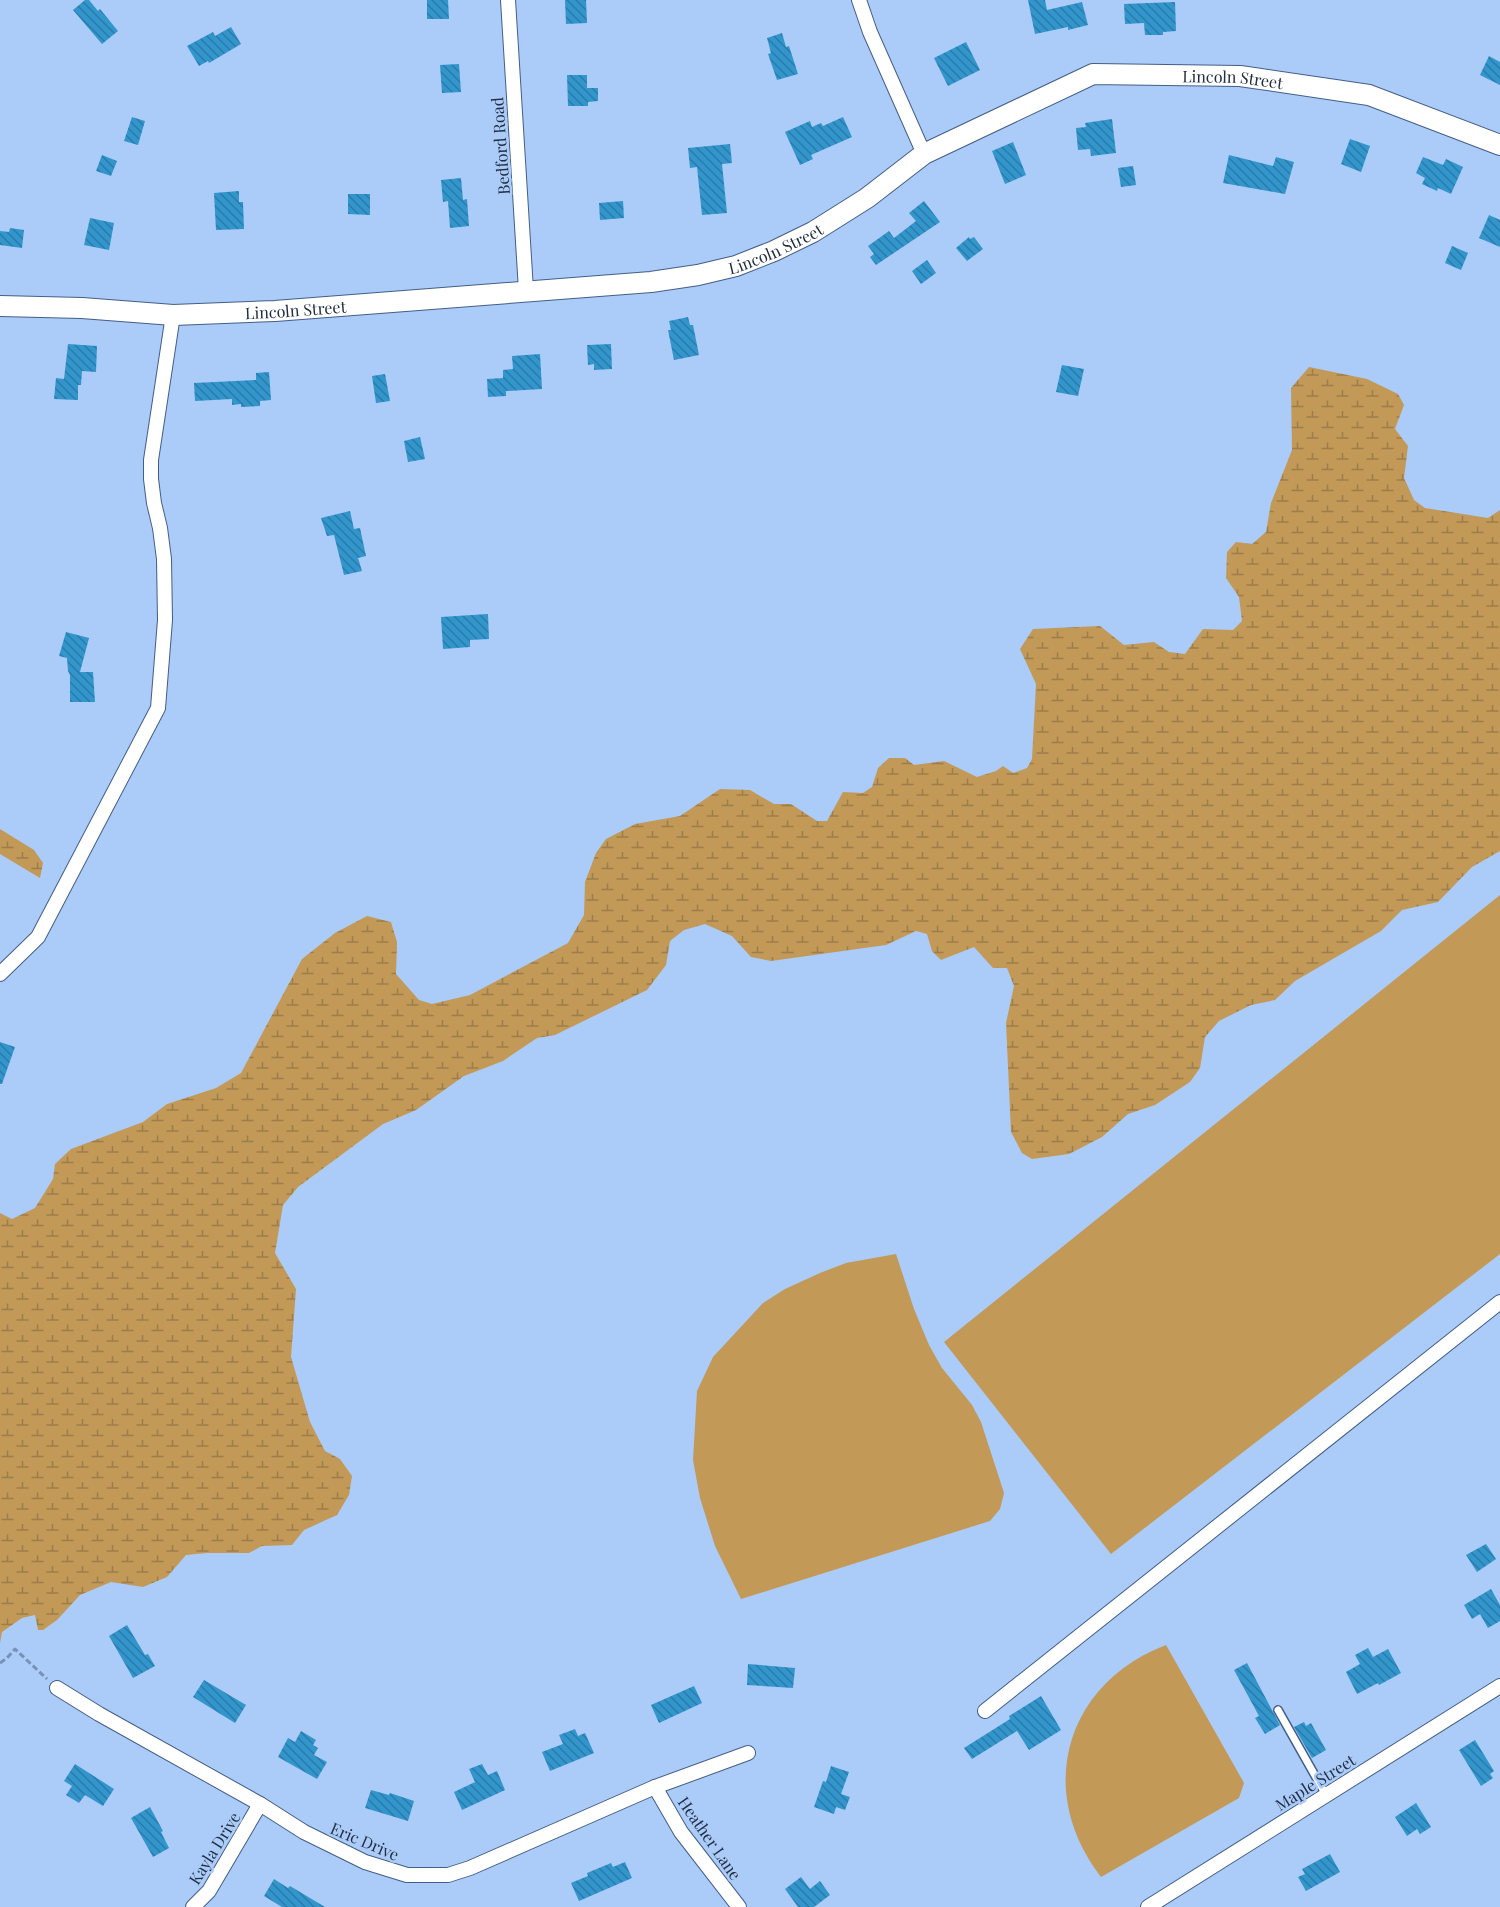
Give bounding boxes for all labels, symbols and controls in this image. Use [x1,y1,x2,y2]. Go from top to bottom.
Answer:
street label: Lincoln Street [1182,65,1285,93]
street label: Bedford Road [486,97,514,195]
street label: Lincoln Street [726,218,827,278]
street label: Lincoln Street [245,295,347,323]
street label: Maple Street [1271,1749,1359,1815]
street label: Heather Lane [674,1792,746,1884]
street label: Kayla Drive [183,1808,245,1888]
street label: Eric Drive [328,1817,402,1865]

